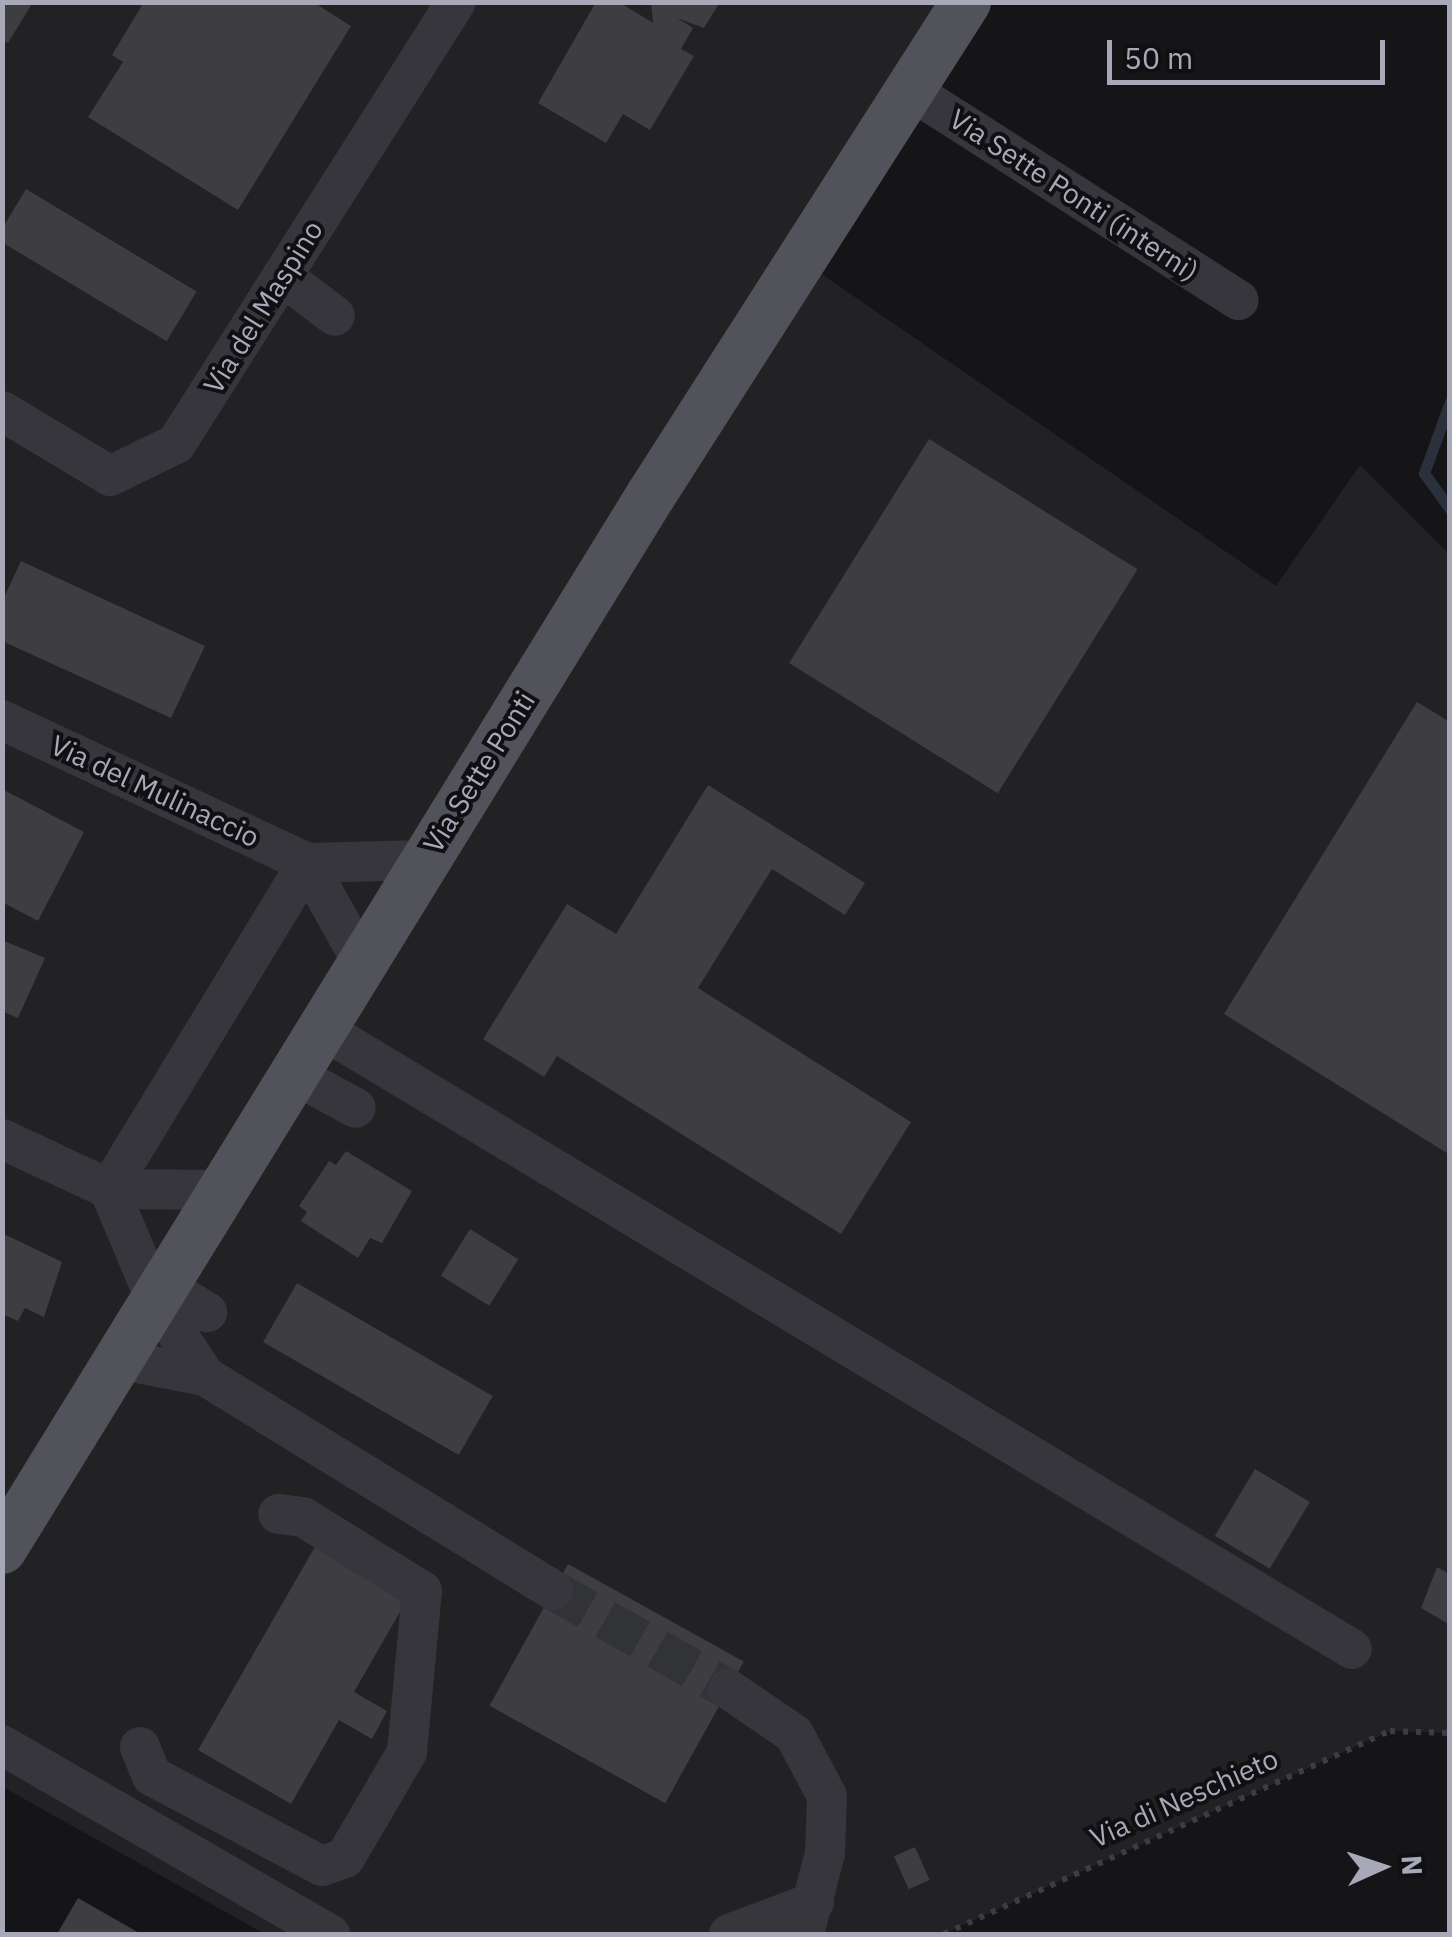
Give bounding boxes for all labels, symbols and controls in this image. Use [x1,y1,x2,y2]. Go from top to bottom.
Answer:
scale bar [1112,20,1390,82]
text: 50 m [1124,38,1193,77]
street label: Via Sette Ponti (interni) [943,102,1205,288]
street label: Via del Maspino [196,214,330,400]
street label: Via Sette Ponti [416,685,542,859]
street label: Via del Mulinaccio [45,728,265,854]
street label: Via di Neschieto [1085,1742,1283,1854]
north arrow [1332,1817,1432,1917]
text: N [1393,1854,1431,1876]

